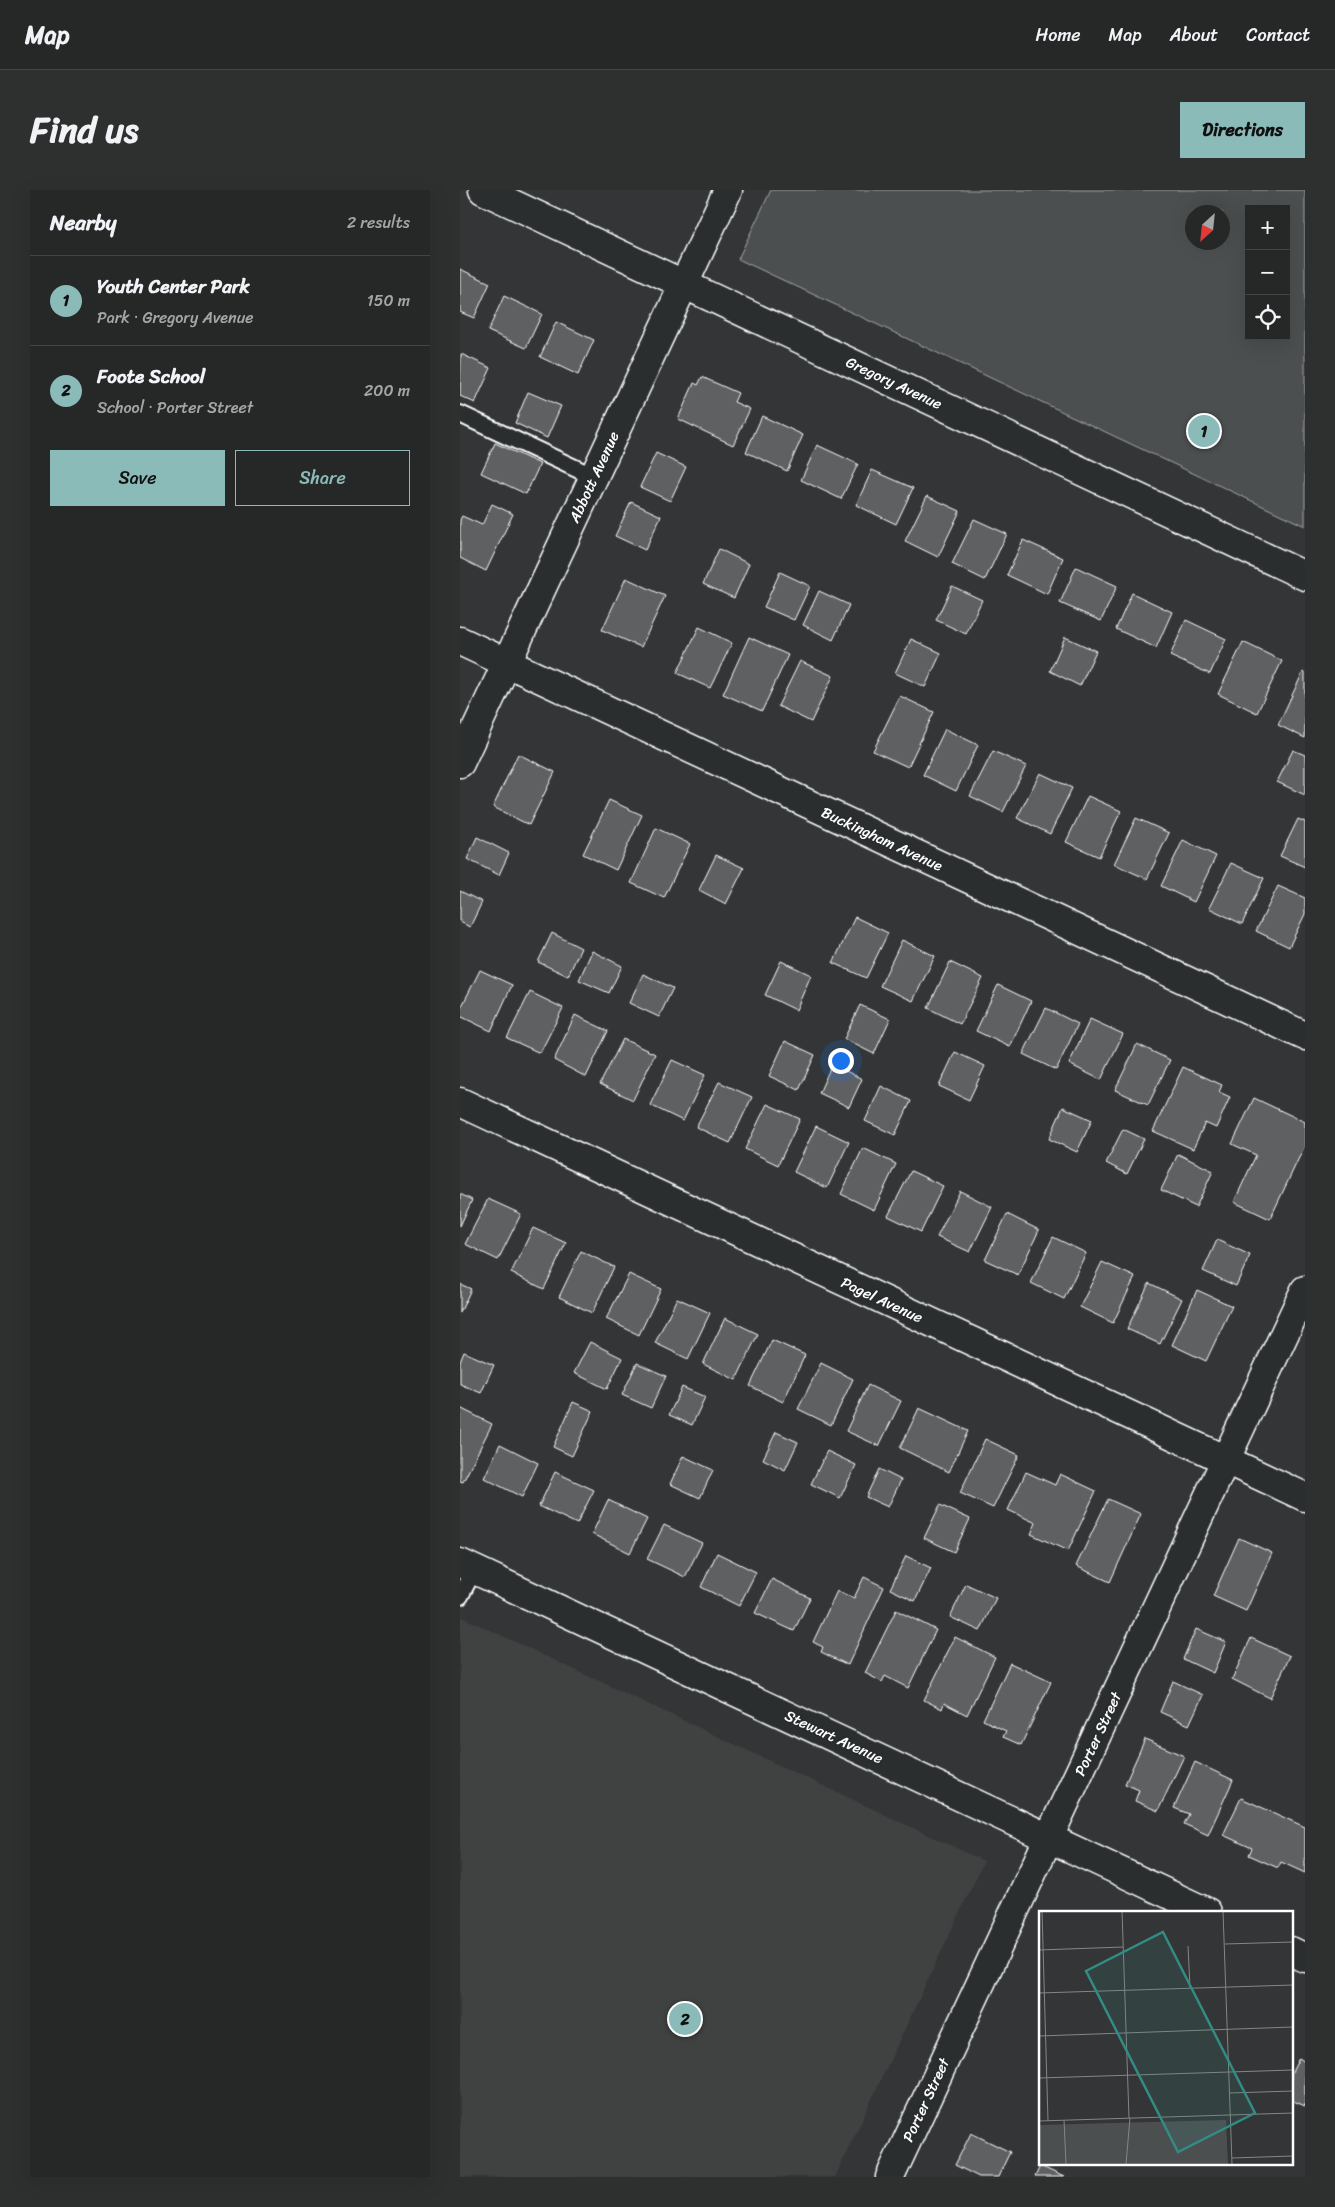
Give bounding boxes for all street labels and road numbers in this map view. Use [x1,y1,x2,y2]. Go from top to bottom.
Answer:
street label: Gregory Avenue [841,349,947,417]
street label: Abbott Avenue [561,427,627,528]
street label: Buckingham Avenue [817,799,947,879]
street label: Pagel Avenue [837,1270,928,1330]
street label: Porter Street [1067,1687,1129,1780]
street label: Stewart Avenue [780,1703,888,1771]
street label: Porter Street [895,2053,957,2146]

